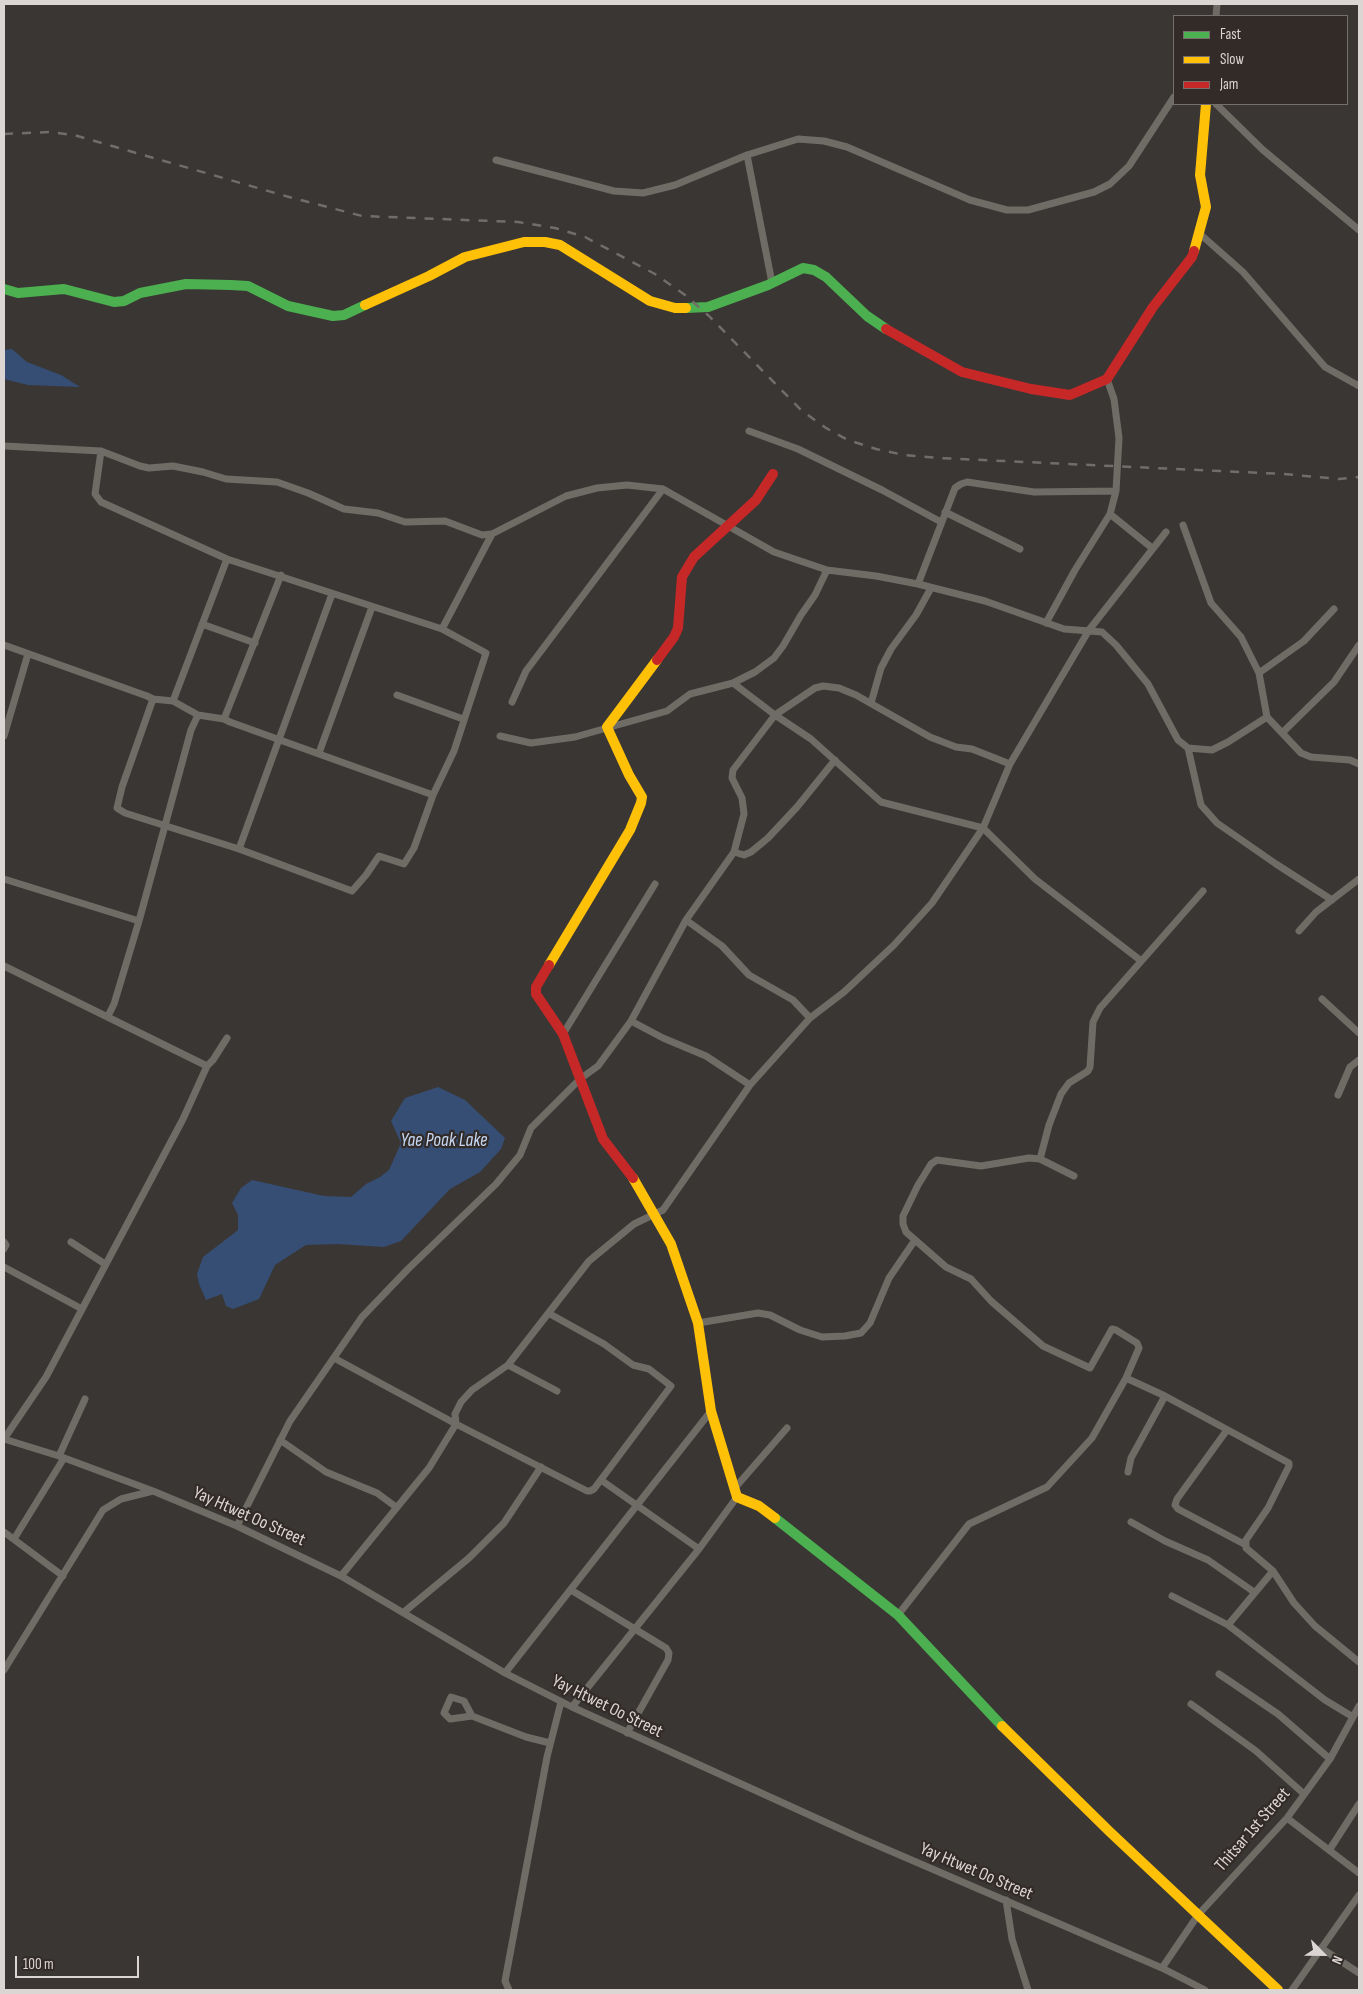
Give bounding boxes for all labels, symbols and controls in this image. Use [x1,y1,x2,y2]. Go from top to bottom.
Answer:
legend [1173,15,1348,105]
text: Fast [1220,25,1241,44]
text: Slow [1220,50,1244,69]
text: Jam [1220,75,1238,94]
water label: Yae Poak Lake [401,1130,487,1152]
street label: Yay Htwet Oo Street [189,1483,309,1551]
street label: Yay Htwet Oo Street [548,1671,666,1743]
street label: Thitsar 1st Street [1211,1784,1295,1876]
street label: Yay Htwet Oo Street [916,1838,1036,1906]
north arrow [1298,1929,1348,1979]
scale bar [18,1946,141,1978]
text: N [1328,1953,1347,1967]
text: 100 m [23,1955,54,1974]

